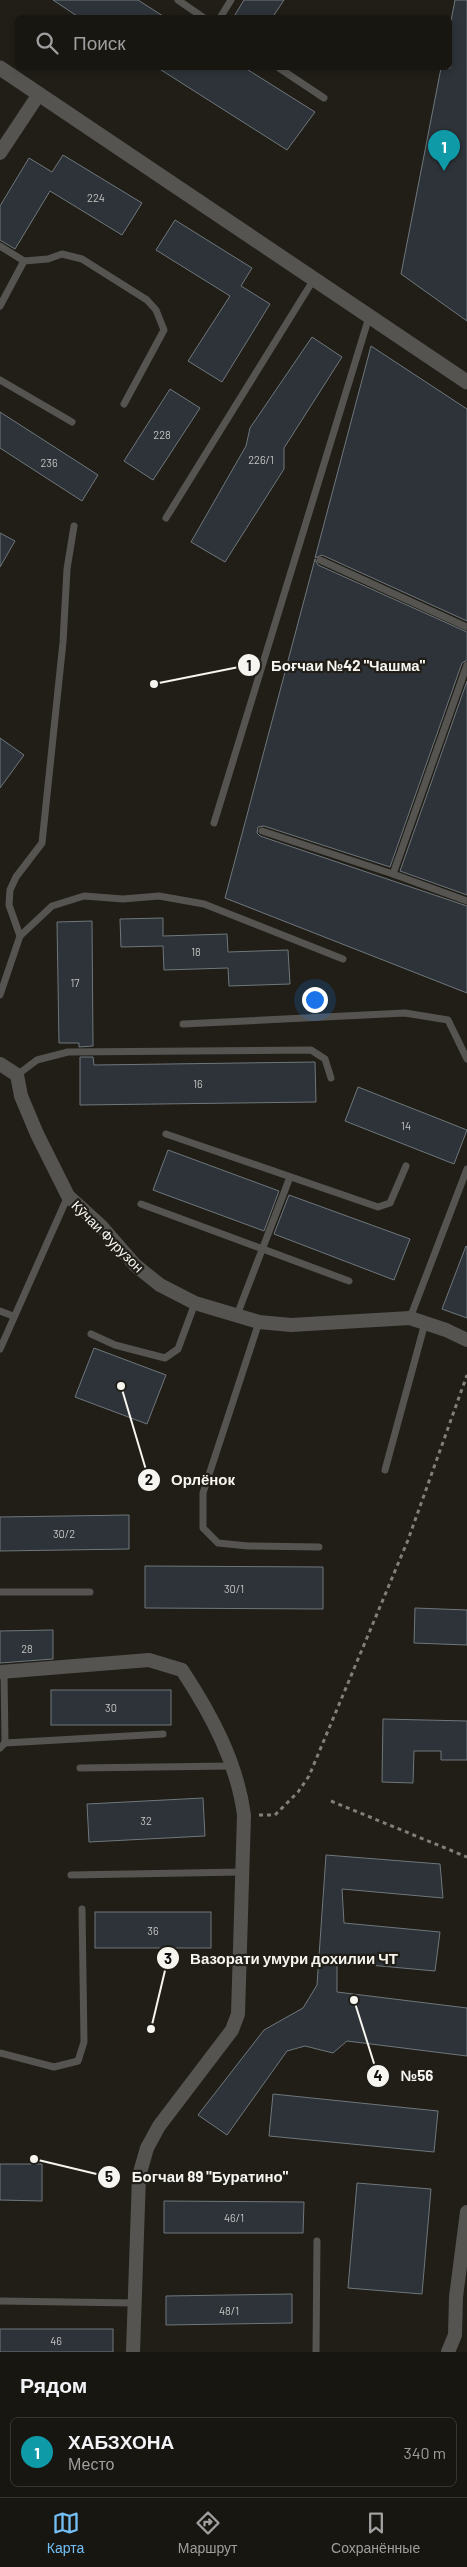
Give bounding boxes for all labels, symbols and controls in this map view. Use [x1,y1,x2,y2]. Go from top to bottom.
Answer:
search box [15,15,452,70]
icon: search [33,29,61,57]
text: Поиск [73,31,126,54]
pin: 1 [428,130,460,171]
house number: 224 [87,191,105,204]
house number: 228 [153,428,171,441]
house number: 226/1 [248,453,274,466]
house number: 236 [40,456,58,469]
callout: Боғчаи №42 "Чашма" [236,650,435,680]
text: 1 [246,656,252,674]
text: Боғчаи №42 "Чашма" [271,656,426,674]
house number: 18 [191,945,201,958]
house number: 17 [70,976,80,989]
your location [302,987,328,1013]
house number: 16 [193,1077,203,1090]
house number: 14 [401,1119,411,1132]
street label: Кӯчаи Фурузон [68,1196,148,1276]
callout: Орлёнок [136,1465,245,1495]
text: 2 [145,1470,153,1488]
text: Орлёнок [171,1470,236,1488]
house number: 30/2 [53,1527,75,1540]
house number: 30/1 [224,1582,244,1595]
house number: 28 [21,1642,33,1655]
house number: 30 [105,1701,117,1714]
house number: 32 [140,1814,152,1827]
house number: 36 [147,1924,159,1937]
callout: Вазорати умури дохилии ЧТ [155,1943,408,1973]
text: 3 [164,1949,172,1967]
text: Вазорати умури дохилии ЧТ [190,1949,398,1967]
callout: №56 [365,2061,443,2091]
text: 4 [373,2066,383,2084]
text: №56 [401,2066,433,2084]
callout: Богчаи 89 "Буратино" [97,2162,298,2192]
text: 5 [105,2167,113,2185]
text: Богчаи 89 "Буратино" [132,2167,289,2185]
house number: 46/1 [224,2211,244,2224]
house number: 48/1 [219,2304,239,2317]
house number: 46 [50,2334,62,2347]
text: Рядом [20,2372,87,2397]
text: ХАБЗХОНА [68,2430,174,2453]
text: 1 [34,2443,40,2462]
text: 340 m [403,2443,446,2462]
text: Место [68,2454,114,2473]
tab: Карта [47,2509,84,2556]
tab: Маршрут [178,2509,237,2556]
tab: Сохранённые [331,2509,420,2556]

